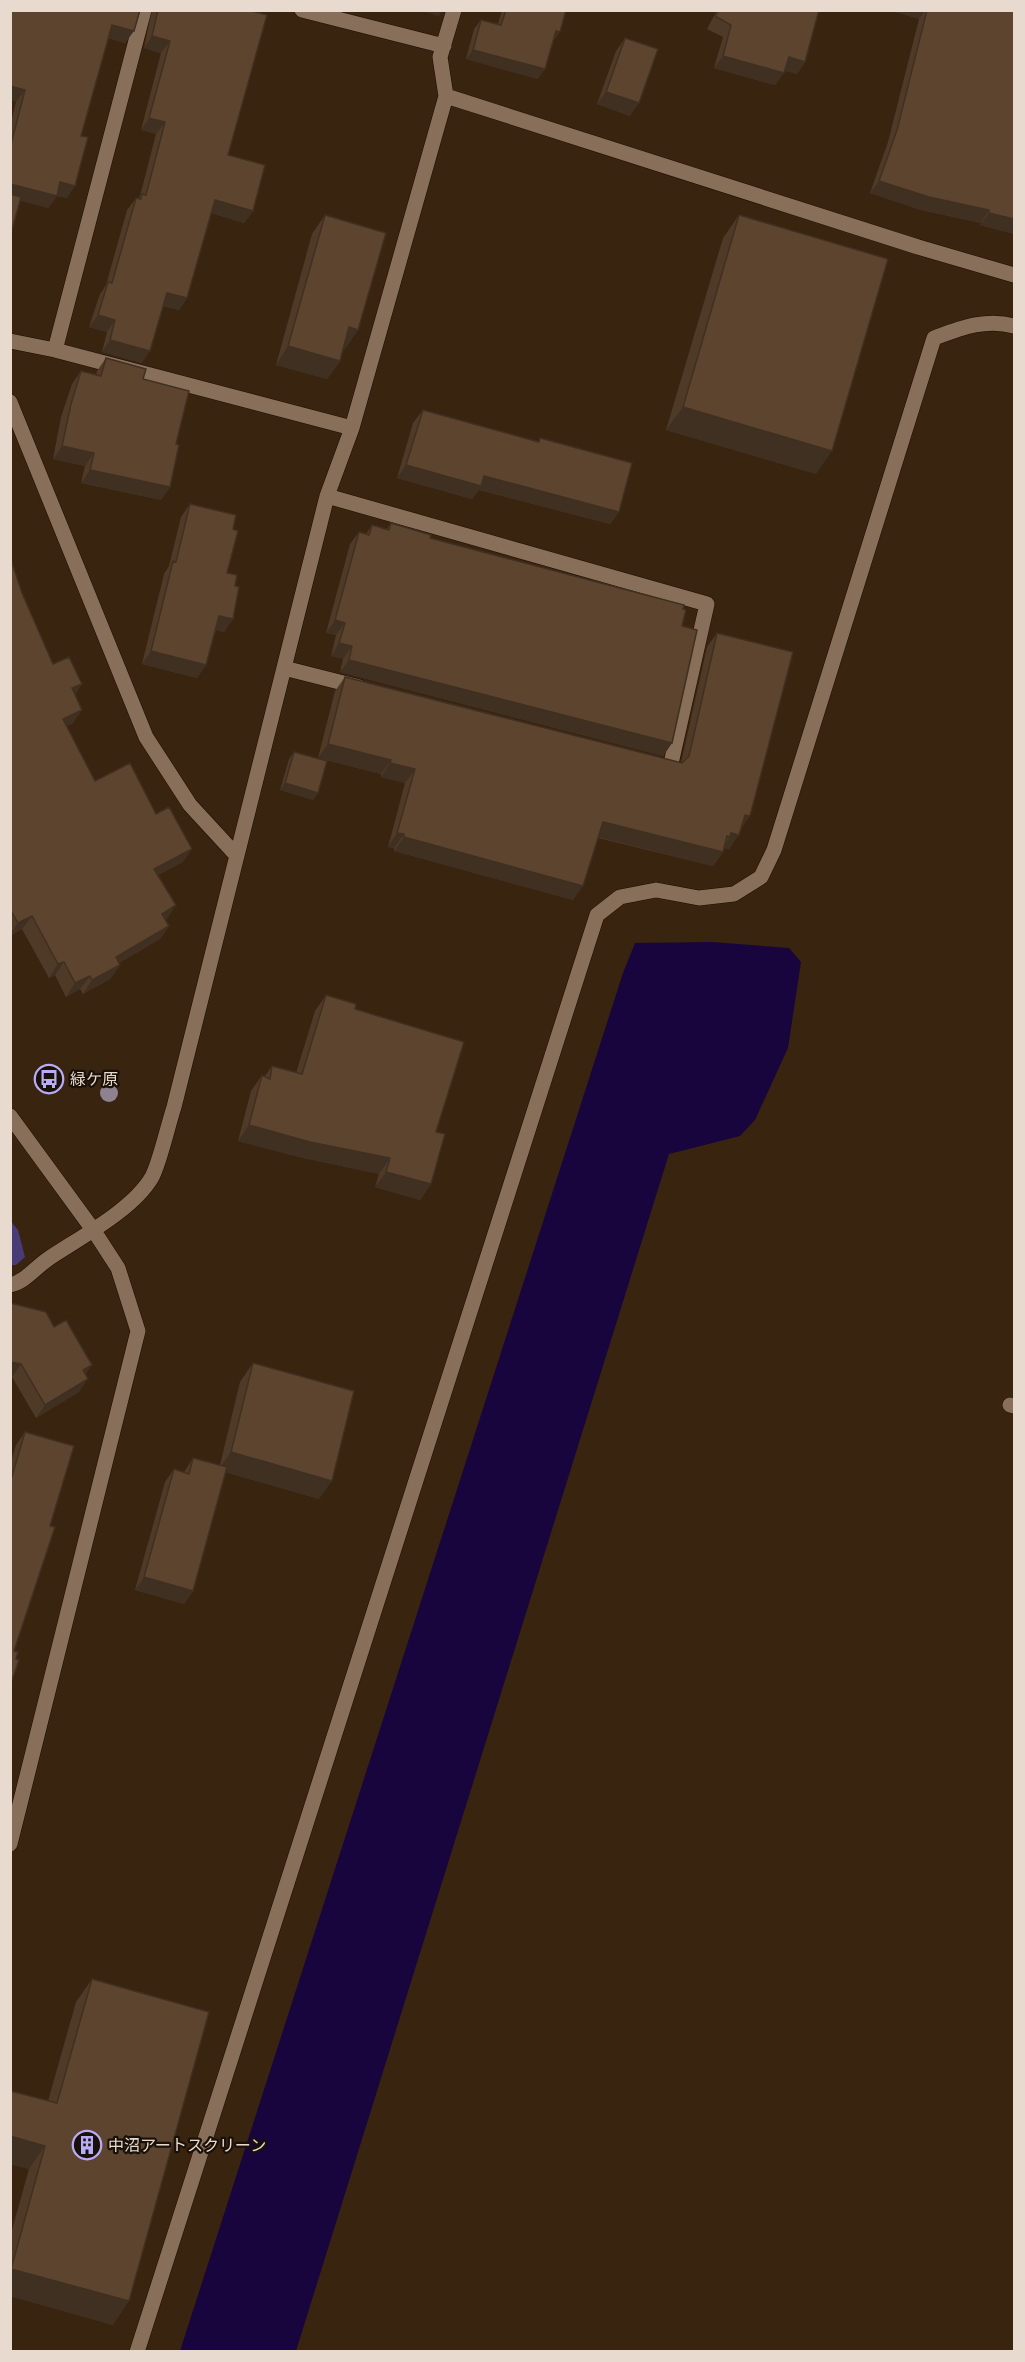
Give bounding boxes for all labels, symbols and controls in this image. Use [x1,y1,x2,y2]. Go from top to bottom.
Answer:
bus stop icon: 緑ケ原 [33,1063,65,1095]
place label: 緑ケ原 [70,1070,118,1089]
building icon: 中沼アートスクリーン [71,2129,103,2161]
place label: 中沼アートスクリーン [108,2136,266,2155]

